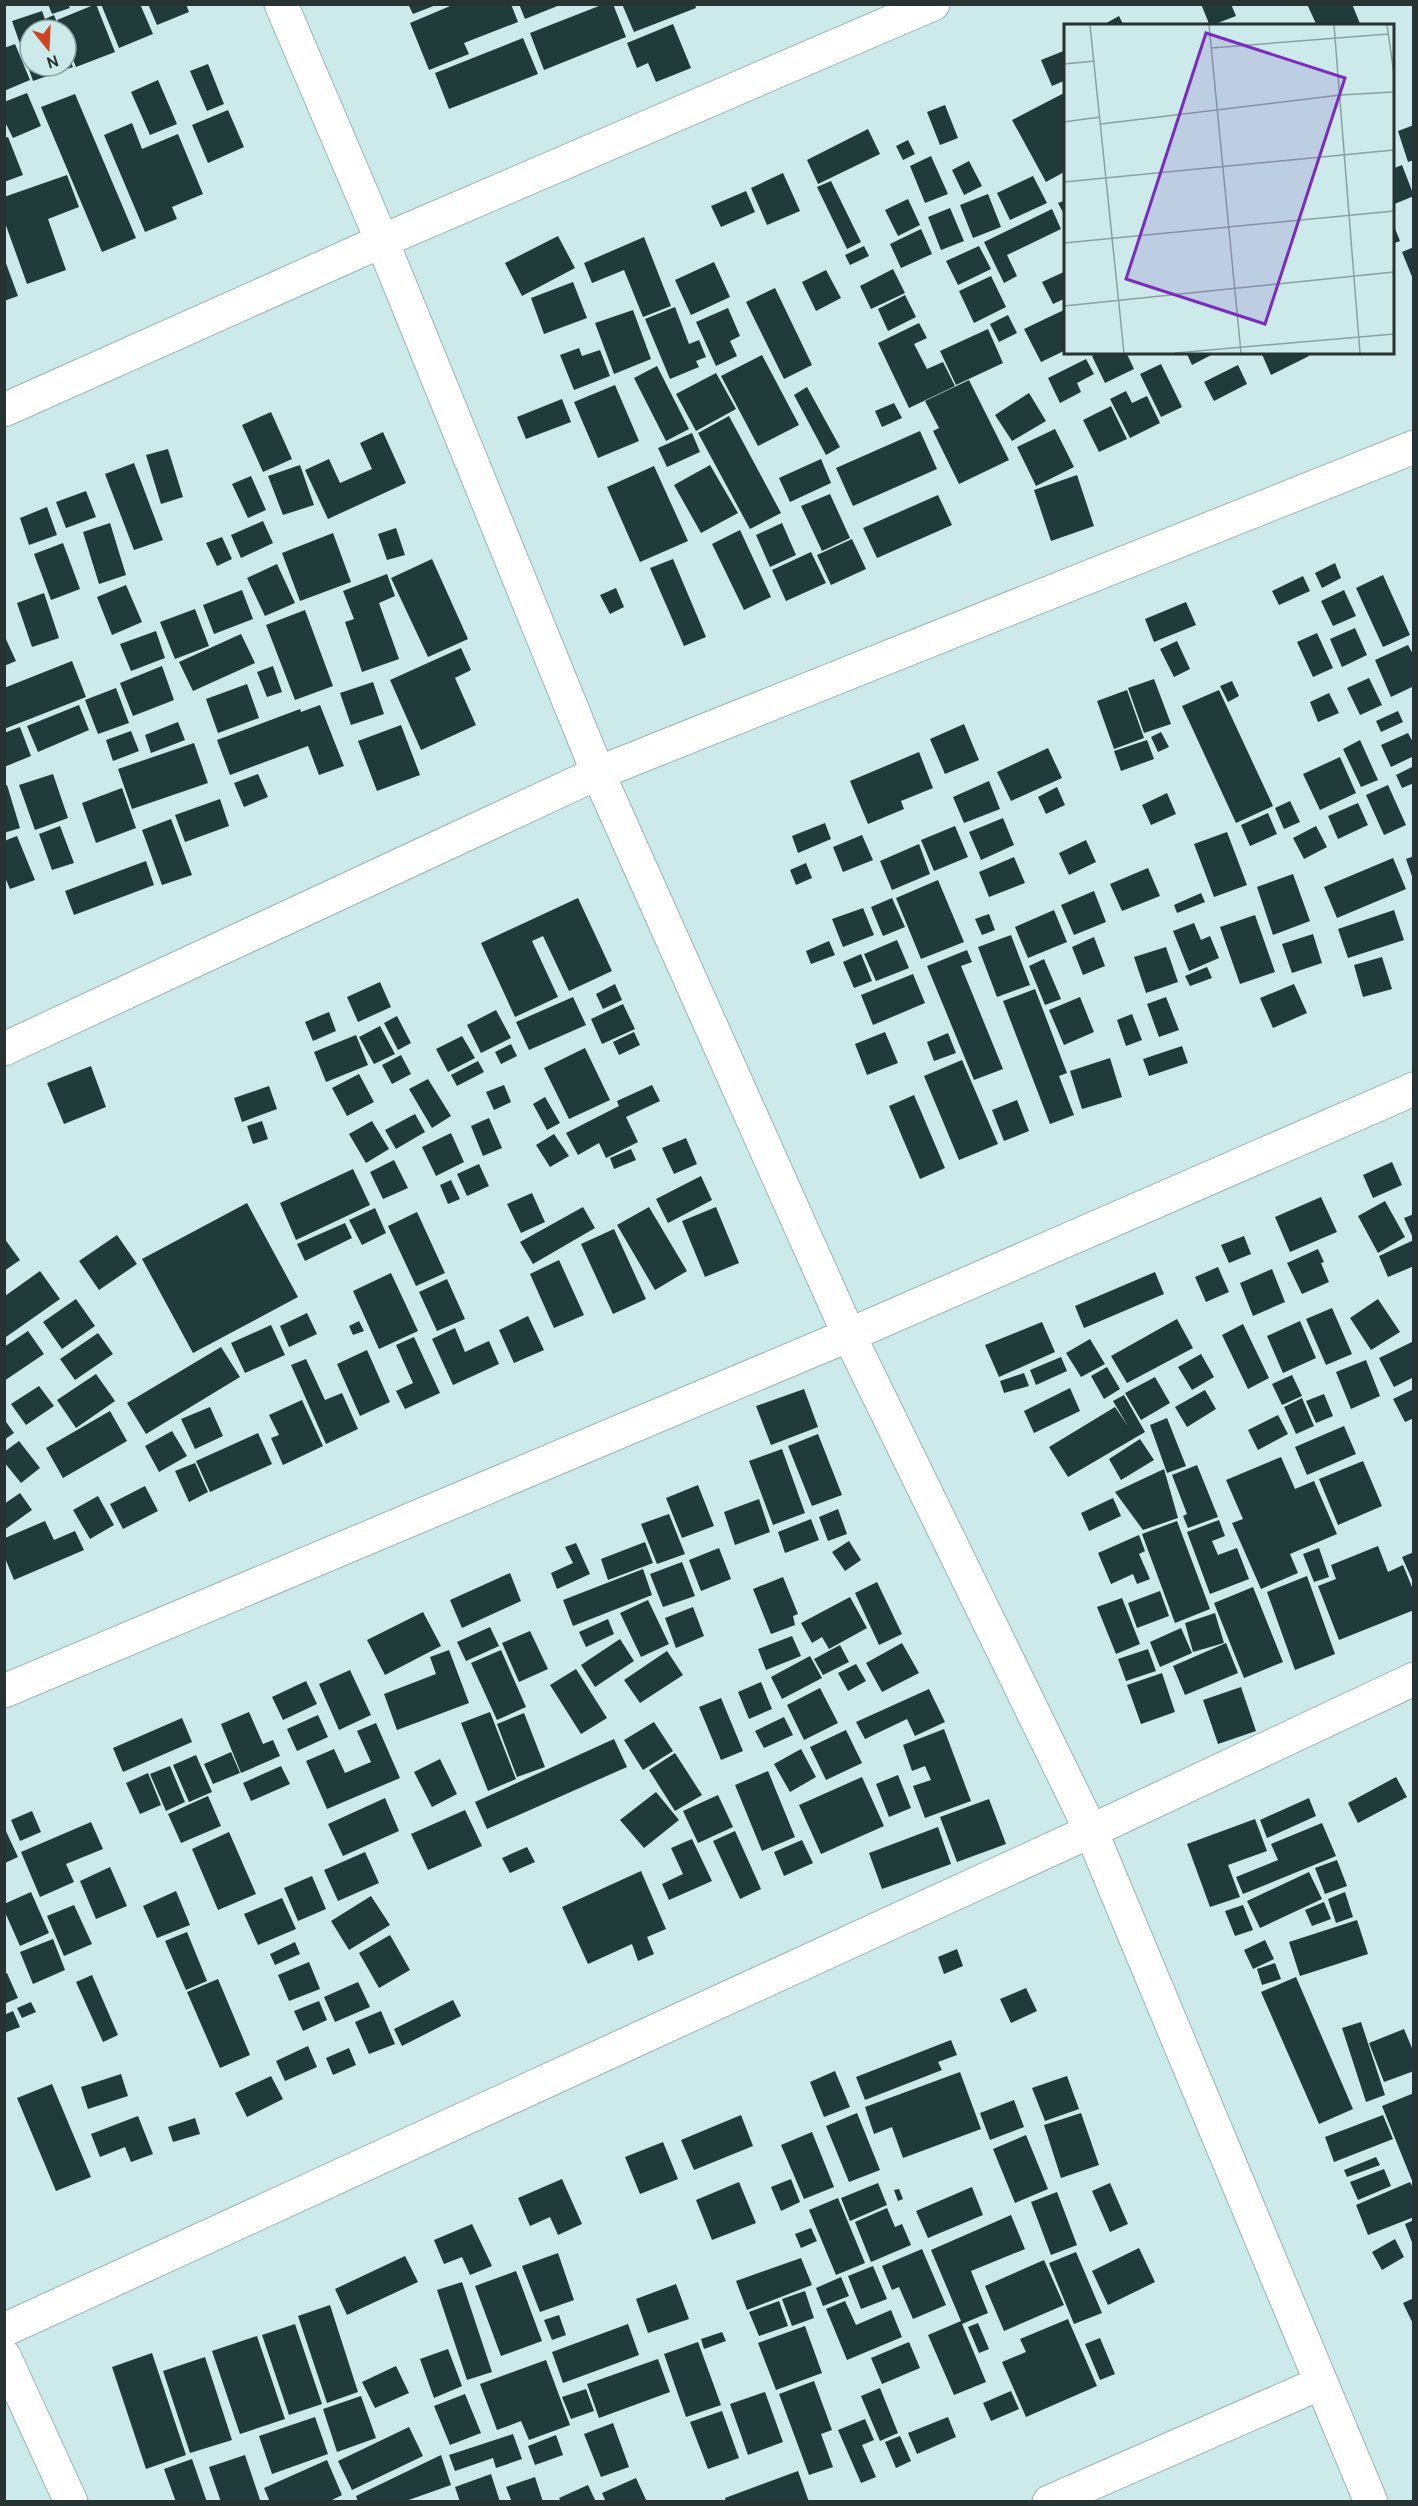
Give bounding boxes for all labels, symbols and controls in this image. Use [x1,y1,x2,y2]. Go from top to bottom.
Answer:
north arrow [18,18,78,78]
inset map [1064,24,1394,354]
text: N [44,51,61,73]

